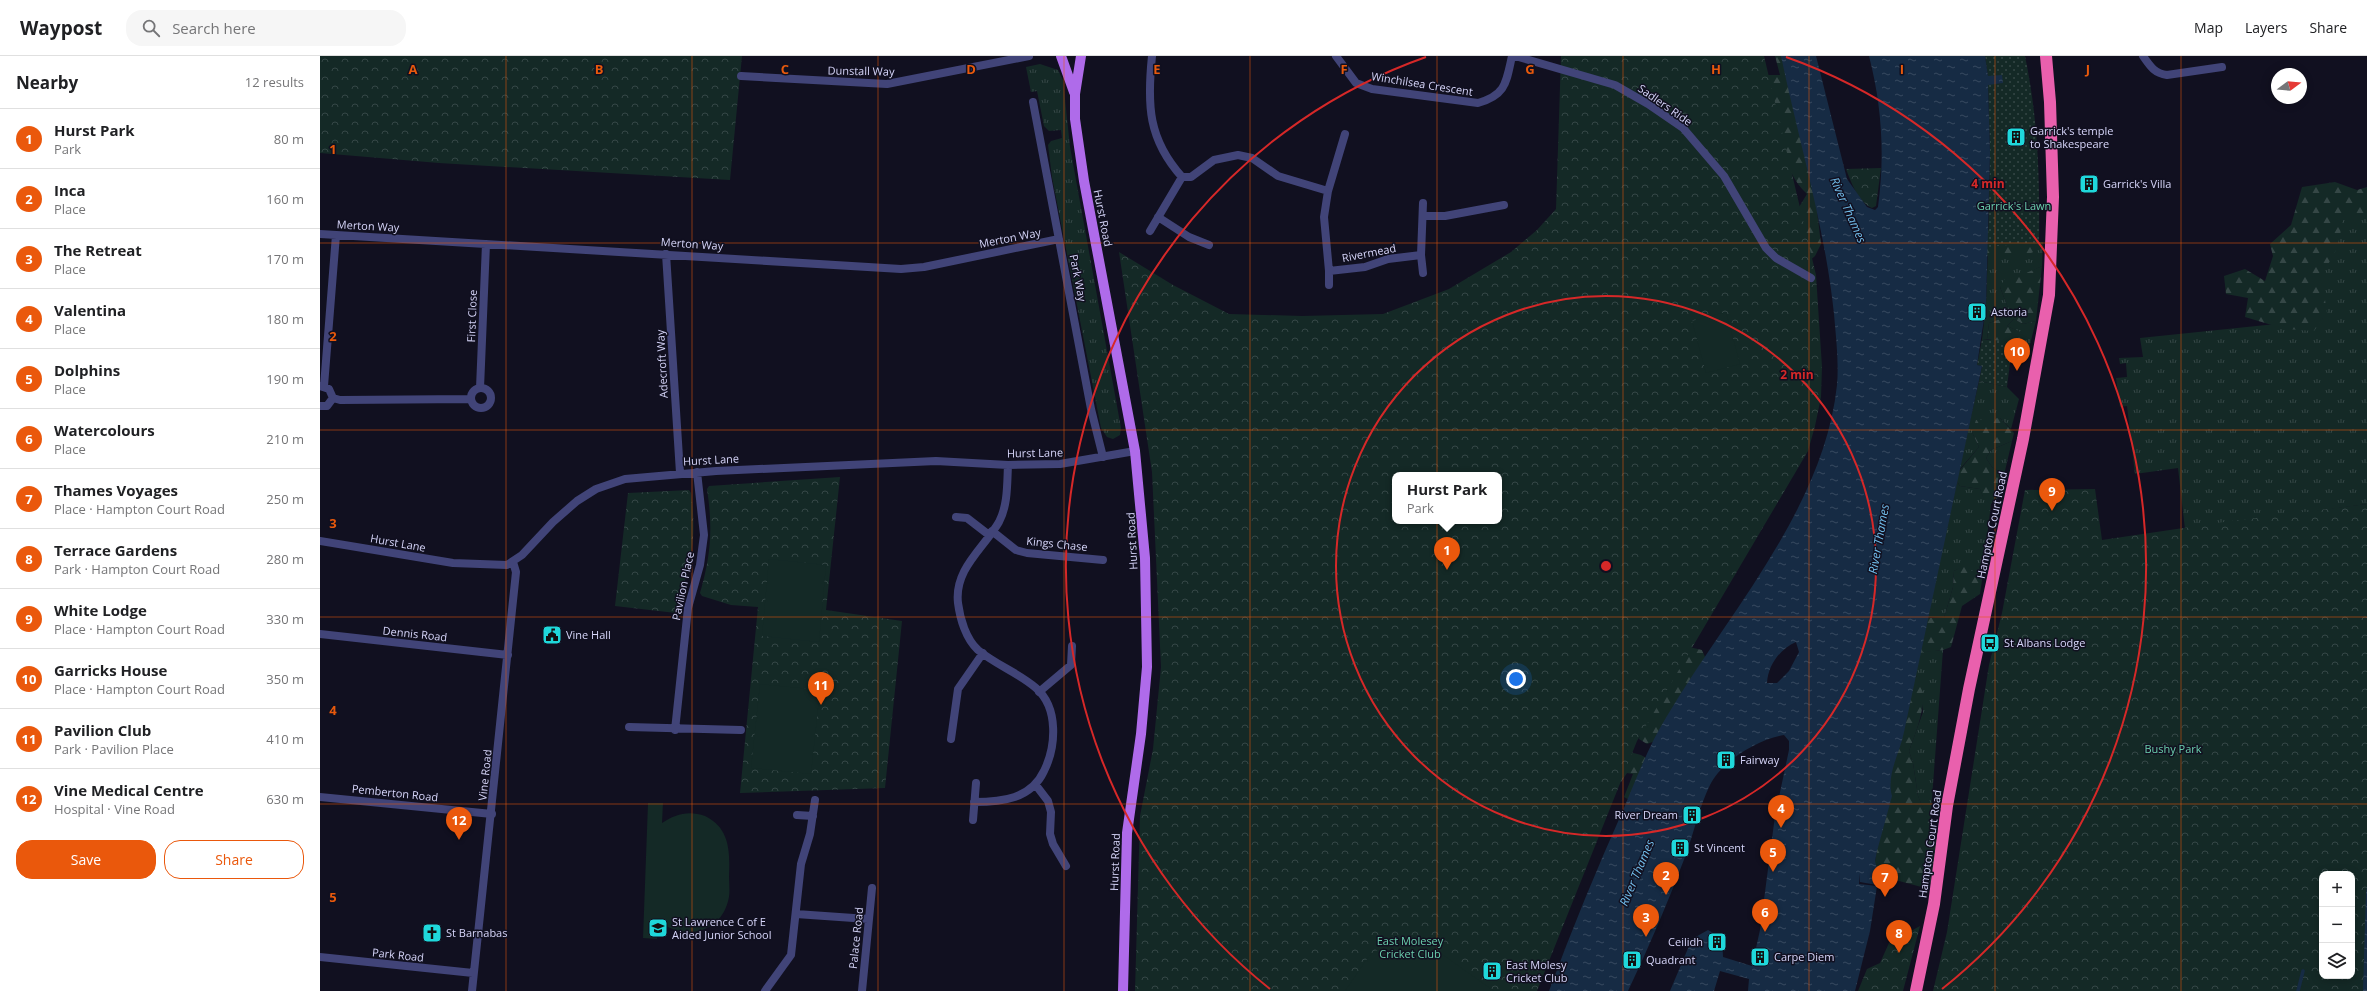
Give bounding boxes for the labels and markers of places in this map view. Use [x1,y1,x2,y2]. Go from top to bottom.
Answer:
place label: Garrick's temple to Shakespeare [2030,123,2113,151]
building icon: Garrick's temple to Shakespeare [2005,126,2027,148]
building icon: Garrick's Villa [2078,173,2100,195]
place label: Garrick's Villa [2103,176,2171,191]
building icon: Astoria [1966,301,1988,323]
place label: Astoria [1991,304,2027,319]
pin: 10 [2004,338,2030,371]
pin: 9 [2039,478,2065,511]
pin: 1 [1434,537,1460,570]
centre of rings [1599,559,1613,573]
public building icon: Vine Hall [541,624,563,646]
place label: Vine Hall [566,627,611,642]
bus stop icon: St Albans Lodge [1979,632,2001,654]
place label: St Albans Lodge [2004,635,2085,650]
pin: 11 [808,672,834,705]
building icon: Fairway [1715,749,1737,771]
place label: Fairway [1740,752,1780,767]
pin: 4 [1768,795,1794,828]
building icon: River Dream [1681,804,1703,826]
pin: 12 [446,807,472,840]
place label: River Dream [1614,807,1678,822]
building icon: St Vincent [1669,837,1691,859]
pin: 5 [1760,839,1786,872]
place label: St Vincent [1694,840,1745,855]
pin: 2 [1653,862,1679,895]
pin: 7 [1872,864,1898,897]
pin: 6 [1752,899,1778,932]
pin: 3 [1633,904,1659,937]
place label: St Lawrence C of E Aided Junior School [672,914,771,942]
school or university icon: St Lawrence C of E Aided Junior School [647,917,669,939]
pin: 8 [1886,920,1912,953]
church icon: St Barnabas [421,922,443,944]
place label: St Barnabas [446,925,507,940]
building icon: Ceilidh [1706,931,1728,953]
place label: Ceilidh [1668,934,1703,949]
building icon: Carpe Diem [1749,946,1771,968]
building icon: Quadrant [1621,949,1643,971]
place label: Carpe Diem [1774,949,1834,964]
place label: Quadrant [1646,952,1695,967]
place label: East Molesy Cricket Club [1506,957,1568,985]
building icon: East Molesy Cricket Club [1481,960,1503,982]

